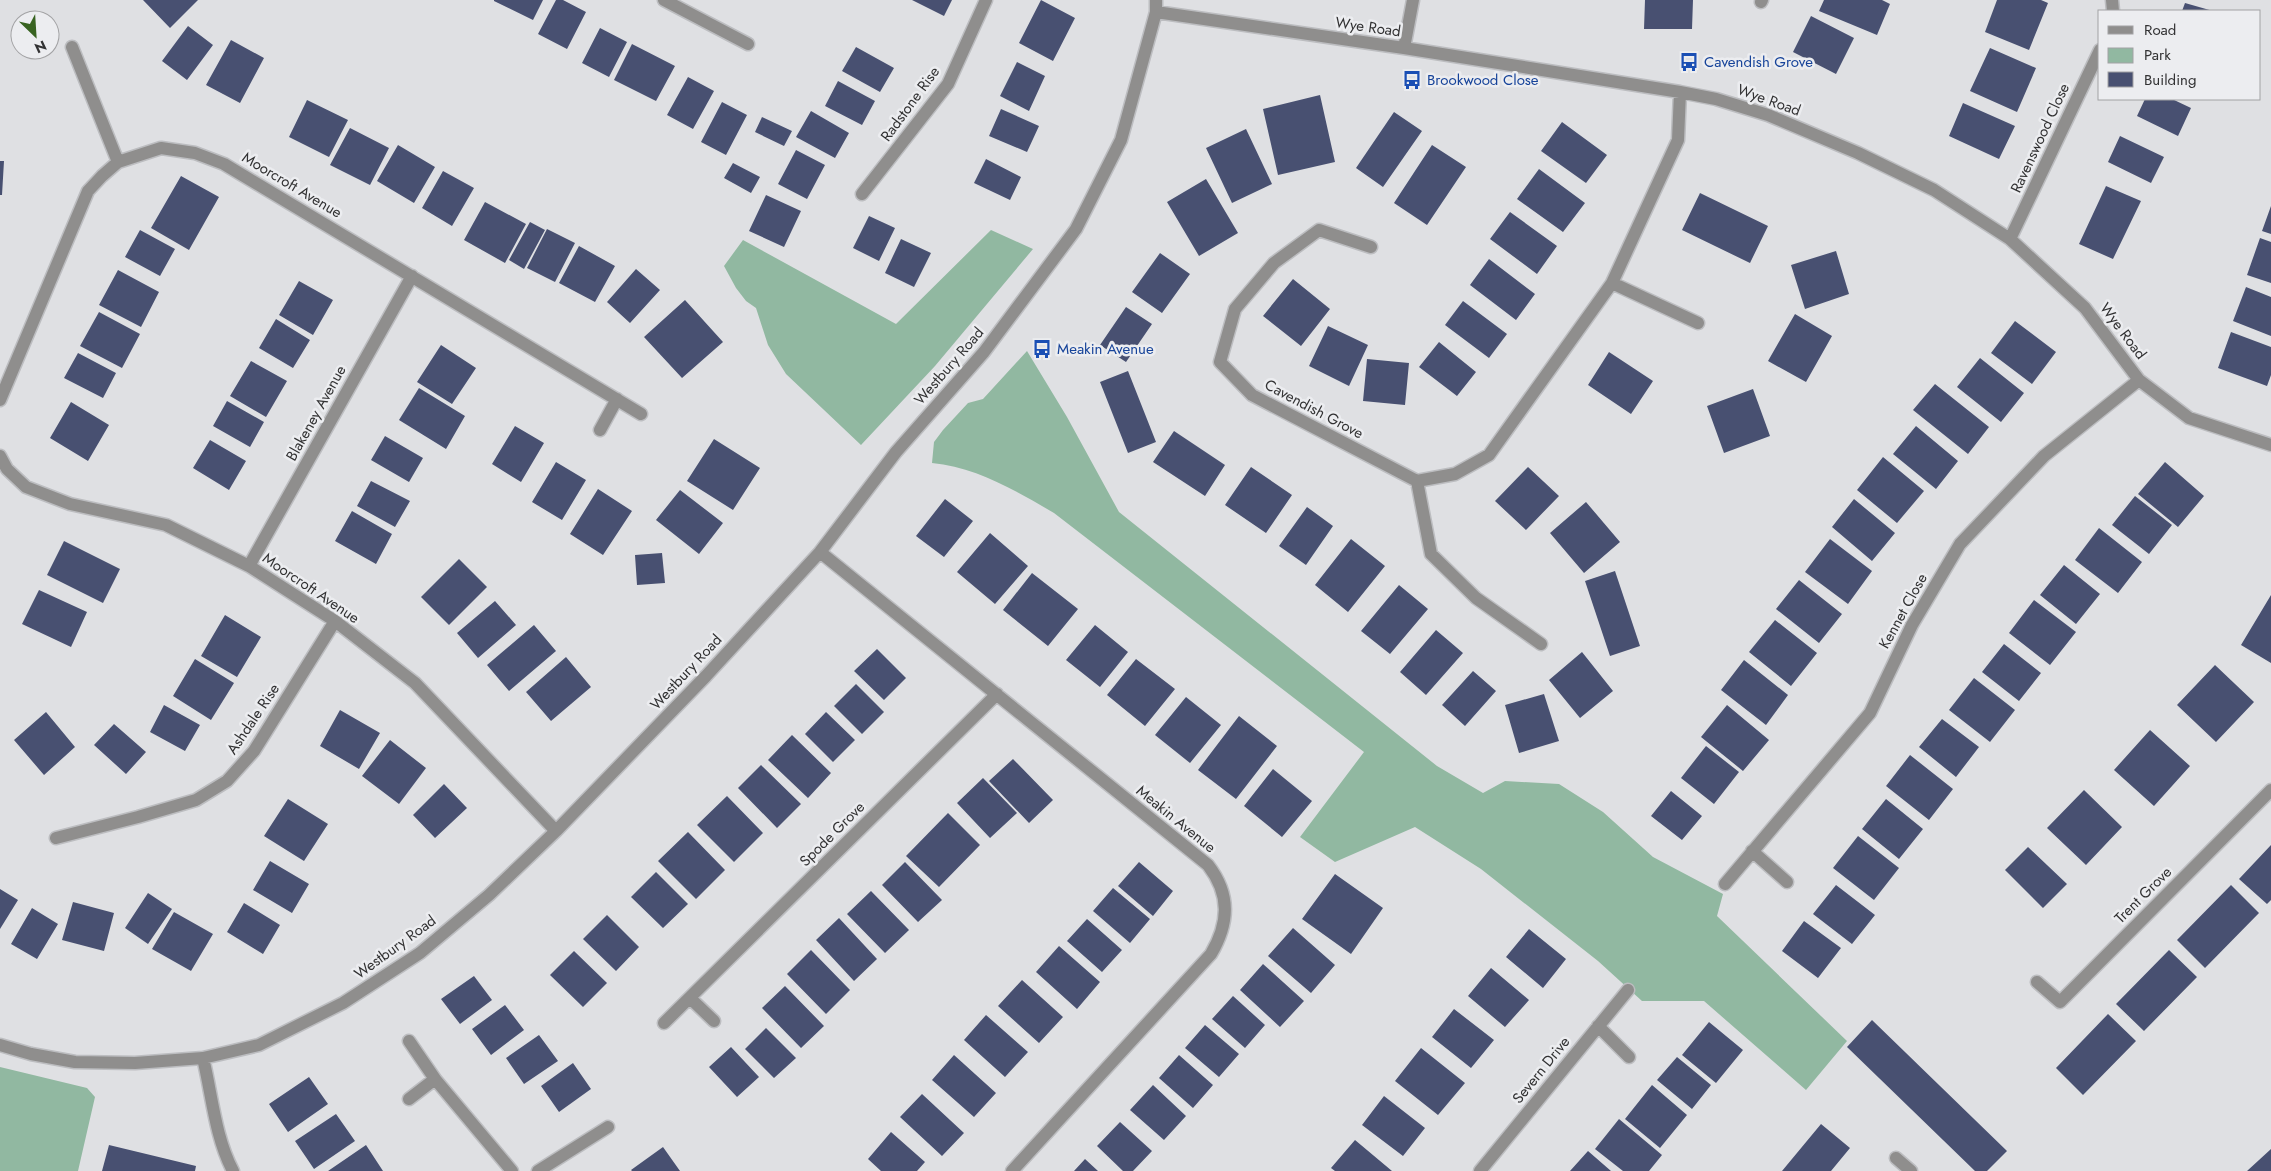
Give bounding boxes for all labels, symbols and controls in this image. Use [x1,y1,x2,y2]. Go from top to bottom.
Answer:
north arrow [10,10,60,60]
legend [2098,10,2261,100]
street label: Wye Road [1334,12,1402,42]
text: Road [2144,19,2176,41]
text: N [31,35,50,58]
text: Park [2144,44,2171,66]
bus stop icon: Cavendish Grove [1678,51,1700,73]
place label: Cavendish Grove [1704,51,1813,73]
street label: Radstone Rise [875,62,945,146]
bus stop icon: Brookwood Close [1401,69,1423,91]
place label: Brookwood Close [1427,69,1539,91]
text: Building [2144,69,2196,91]
street label: Wye Road [1734,78,1804,122]
street label: Ravenswood Close [2005,79,2075,196]
street label: Moorcroft Avenue [238,147,346,224]
street label: Wye Road [2094,298,2152,364]
street label: Westbury Road [909,322,989,410]
bus stop icon: Meakin Avenue [1031,338,1053,360]
place label: Meakin Avenue [1057,338,1154,360]
street label: Blakeney Avenue [281,361,352,465]
street label: Cavendish Grove [1261,374,1367,444]
street label: Moorcroft Avenue [258,547,364,629]
street label: Kennet Close [1873,569,1933,653]
street label: Westbury Road [645,629,727,715]
street label: Ashdale Rise [221,679,285,759]
street label: Meakin Avenue [1132,780,1221,858]
street label: Spode Grove [794,796,870,872]
street label: Trent Grove [2109,861,2177,929]
street label: Westbury Road [349,910,441,984]
street label: Severn Drive [1507,1032,1575,1108]

